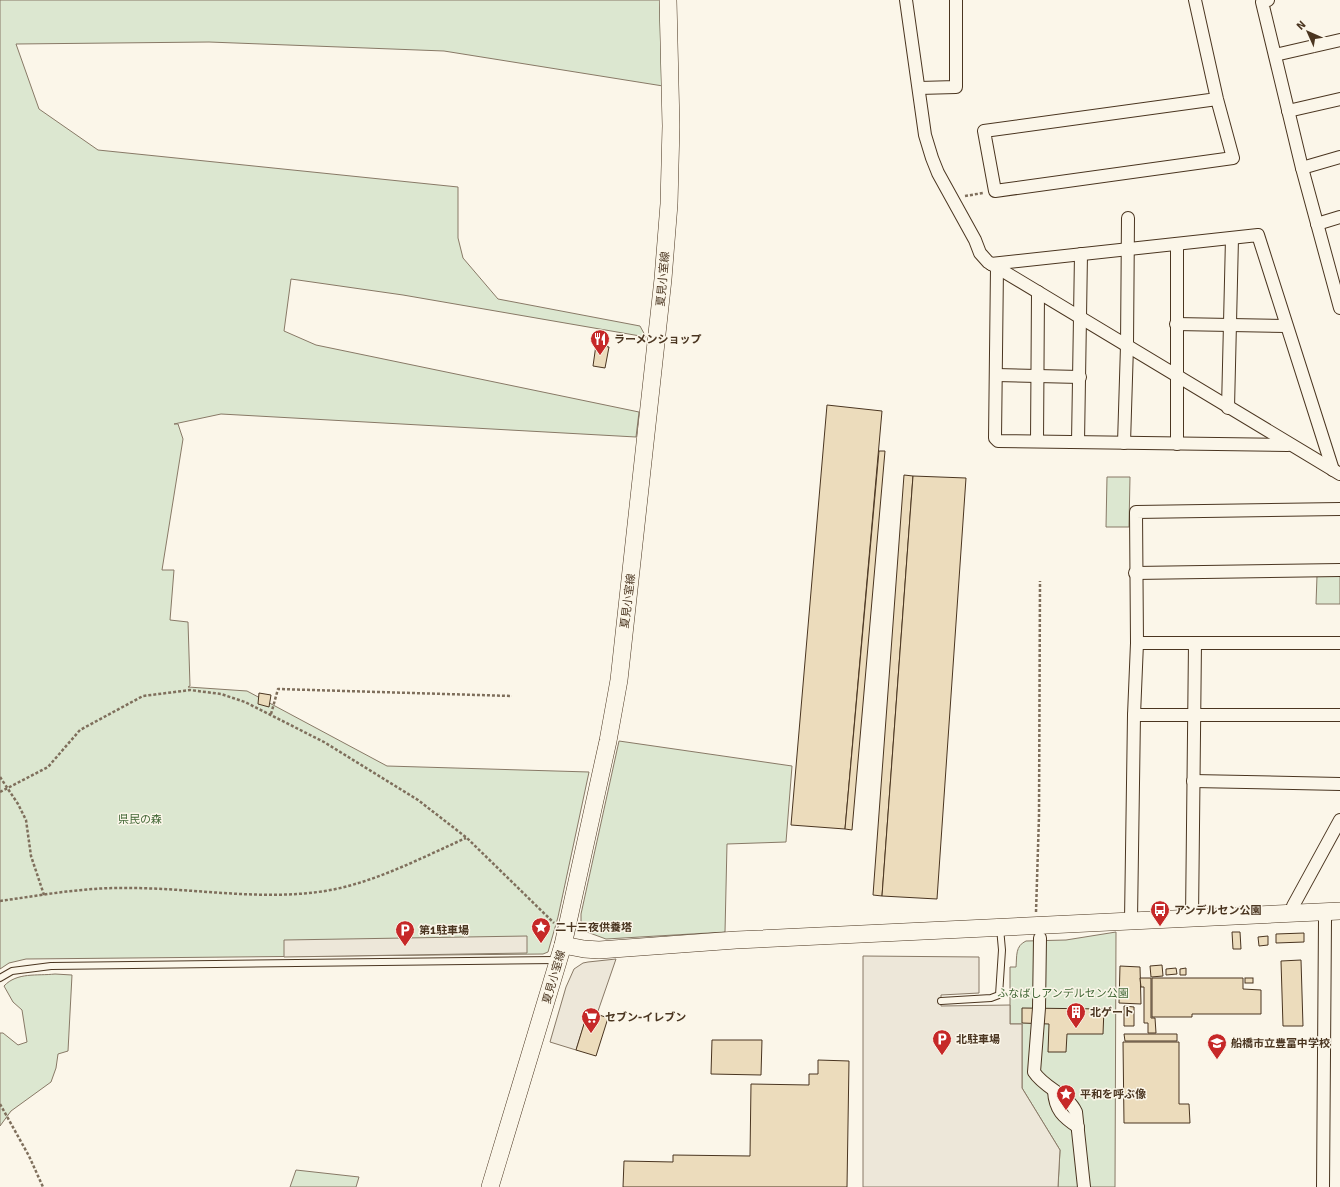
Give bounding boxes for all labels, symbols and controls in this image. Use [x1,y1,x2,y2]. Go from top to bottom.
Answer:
north arrow [1288,12,1328,52]
text: N [1294,18,1309,33]
street label: 夏見小室線 [654,251,672,307]
restaurant icon: ラーメンショップ [589,328,611,356]
place label: ラーメンショップ [614,333,702,346]
street label: 夏見小室線 [618,573,638,629]
park label: 県民の森 [118,813,162,826]
bus stop icon: アンデルセン公園 [1149,899,1171,927]
place label: アンデルセン公園 [1174,904,1262,917]
place icon: 二十三夜供養塔 [530,916,552,944]
parking icon: 第1駐車場 [394,919,416,947]
place label: 二十三夜供養塔 [555,921,632,934]
place label: 第1駐車場 [419,924,469,937]
street label: 夏見小室線 [540,949,568,1005]
park label: ふなばしアンデルセン公園 [997,987,1129,1000]
building icon: 北ゲート [1065,1001,1087,1029]
supermarket icon: セブン-イレブン [580,1006,602,1034]
place label: 北ゲート [1090,1006,1134,1019]
place label: セブン-イレブン [605,1011,686,1024]
parking icon: 北駐車場 [931,1028,953,1056]
school or university icon: 船橋市立豊富中学校 [1206,1032,1228,1060]
place label: 北駐車場 [956,1033,1000,1046]
place label: 船橋市立豊富中学校 [1231,1037,1330,1050]
place icon: 平和を呼ぶ像 [1055,1083,1077,1111]
place label: 平和を呼ぶ像 [1080,1088,1146,1101]

